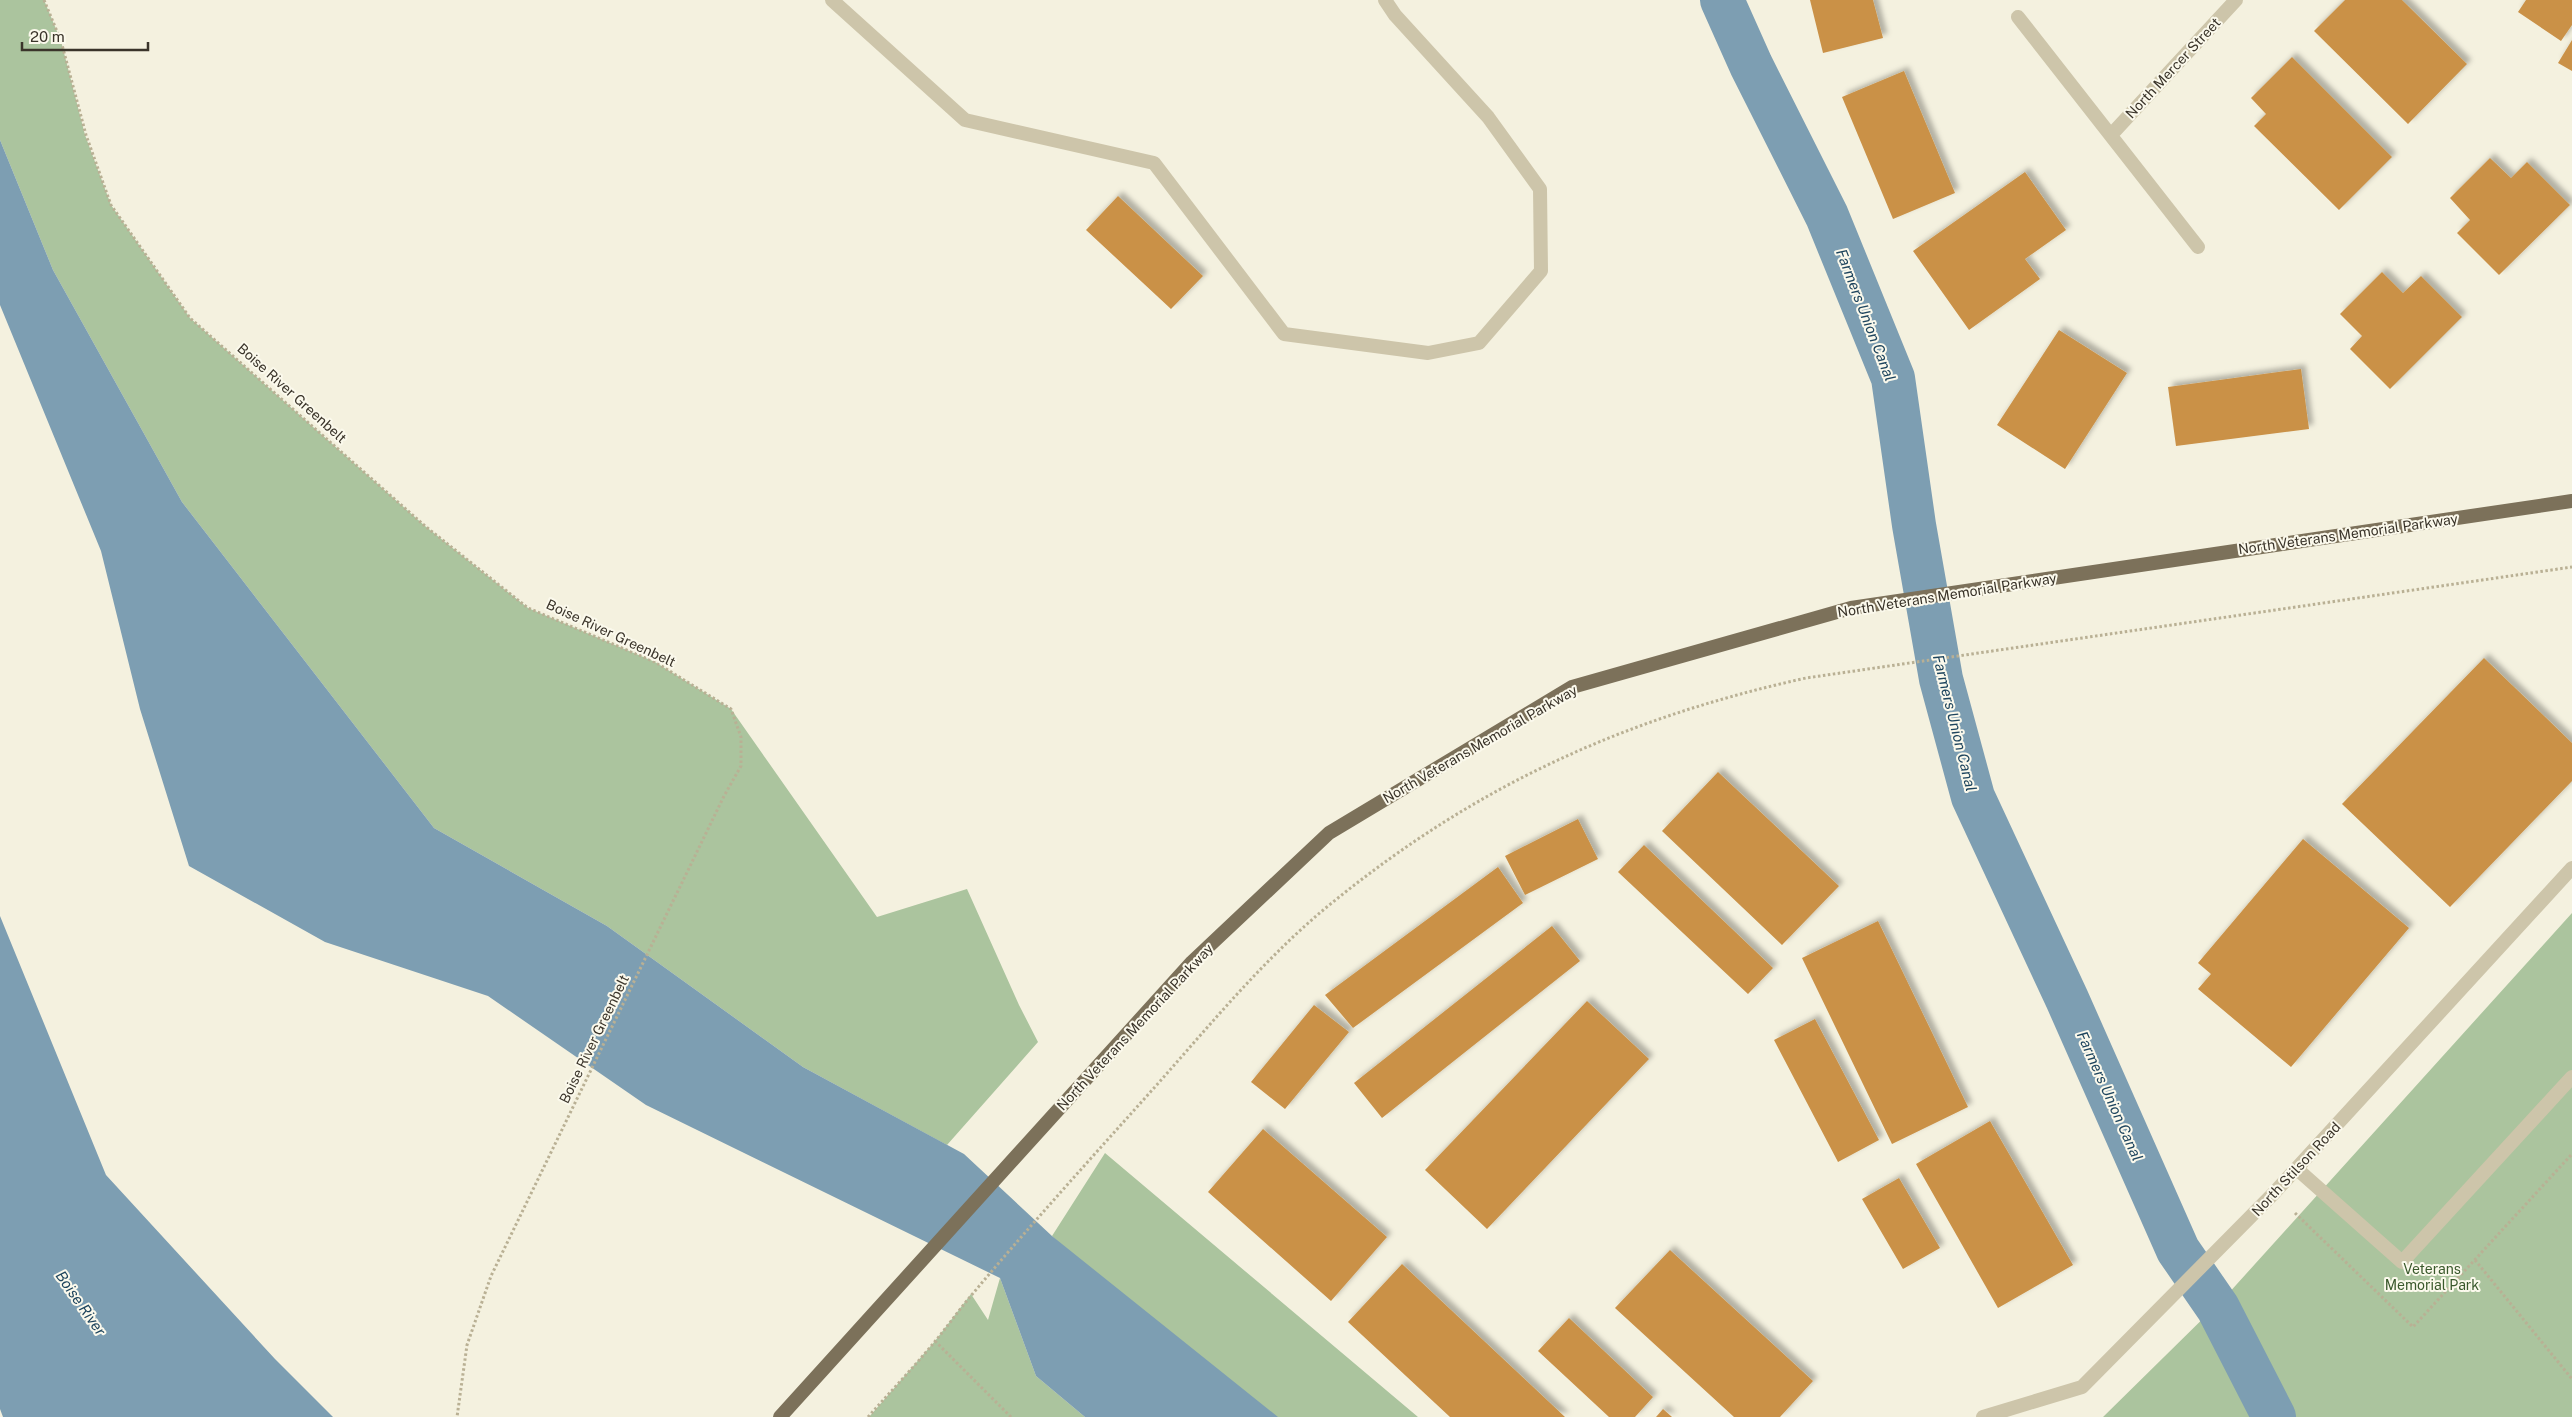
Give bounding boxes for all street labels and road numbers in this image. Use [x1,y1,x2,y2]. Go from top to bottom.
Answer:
street label: North Mercer Street [2122,14,2224,122]
street label: Boise River Greenbelt [234,340,350,446]
street label: North Veterans Memorial Parkway [2237,511,2459,557]
street label: North Veterans Memorial Parkway [1836,570,2058,620]
street label: Boise River Greenbelt [544,596,678,670]
street label: North Veterans Memorial Parkway [1380,681,1580,806]
street label: North Veterans Memorial Parkway [1054,940,1217,1113]
street label: Boise River Greenbelt [556,972,632,1106]
street label: North Stilson Road [2248,1119,2344,1219]

